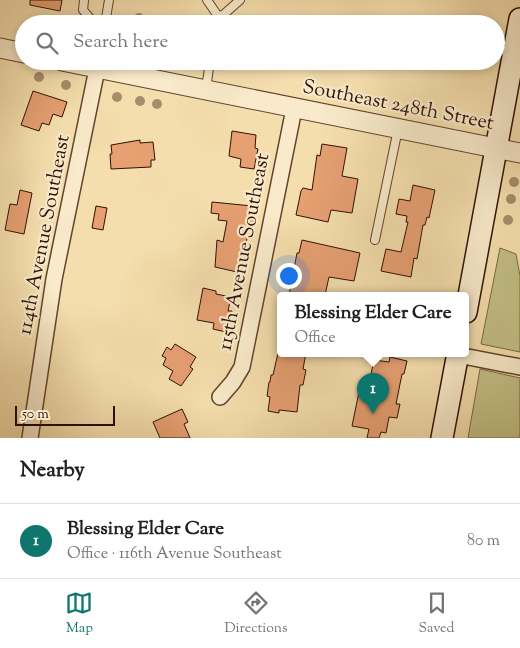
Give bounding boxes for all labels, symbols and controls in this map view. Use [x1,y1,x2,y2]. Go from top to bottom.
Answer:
search box [15,15,505,70]
icon: search [33,29,61,57]
text: Search here [73,29,168,56]
street label: Southeast 248th Street [300,73,496,139]
street label: 114th Avenue Southeast [11,132,79,338]
street label: 115th Avenue Southeast [212,151,278,353]
your location [276,263,302,289]
popup [277,292,469,357]
text: Blessing Elder Care [294,300,452,327]
text: Office [294,327,336,350]
pin: 1 [357,373,389,414]
scale bar [15,403,115,426]
text: 50 m [22,405,49,425]
text: Nearby [20,456,85,486]
text: Blessing Elder Care [67,516,224,543]
text: 1 [33,530,39,553]
text: 80 m [467,530,500,553]
text: Office · 116th Avenue Southeast [67,543,282,566]
tab: Map [65,589,93,639]
tab: Directions [224,589,288,639]
tab: Saved [419,589,454,639]

